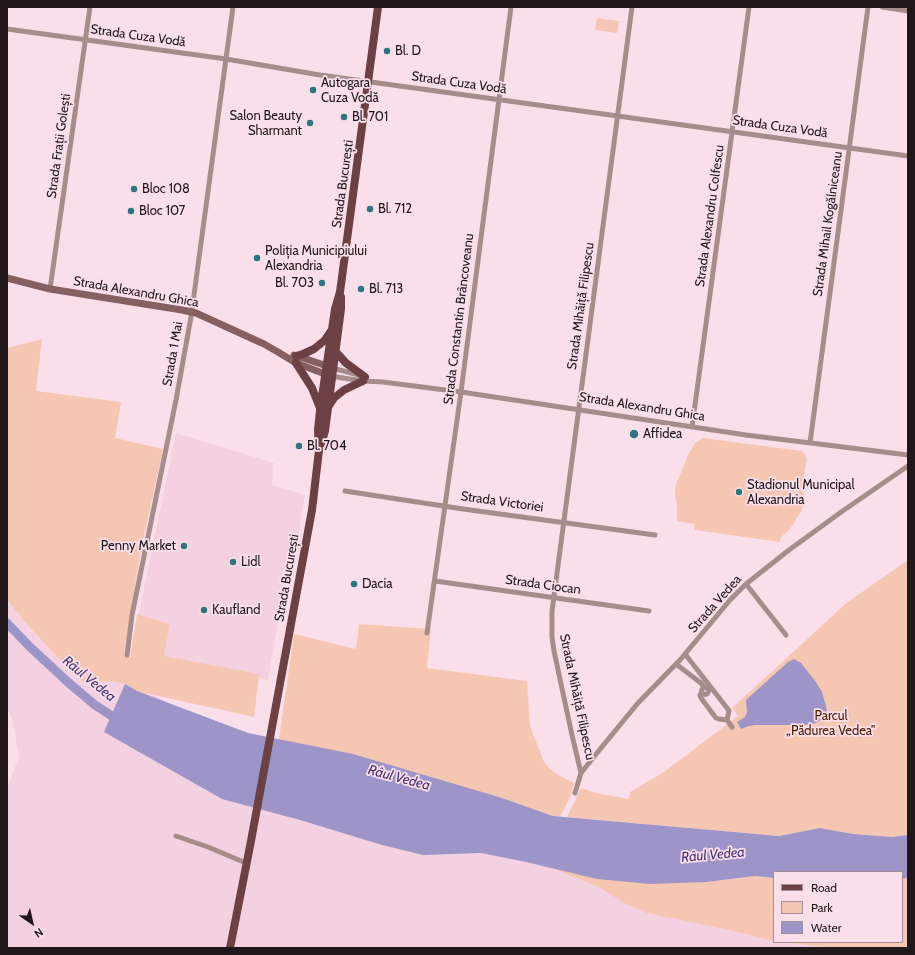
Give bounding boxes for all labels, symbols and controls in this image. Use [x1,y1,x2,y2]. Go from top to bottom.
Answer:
street label: Strada Cuza Vodă [89,22,187,50]
place label: Bl. D [395,43,421,59]
marker: Bl. D [382,46,392,56]
street label: Strada Cuza Vodă [410,69,508,97]
place label: Autogara Cuza Vodă [321,75,379,106]
marker: Autogara Cuza Vodă [308,85,318,95]
street label: Strada Frații Golești [44,93,74,199]
place label: Salon Beauty Sharmant [229,108,302,139]
place label: Bl. 701 [352,109,388,125]
marker: Bl. 701 [339,112,349,122]
street label: Strada Cuza Vodă [731,113,829,141]
marker: Salon Beauty Sharmant [305,118,315,128]
street label: Strada București [329,139,357,229]
street label: Strada Alexandru Colfescu [692,144,728,288]
street label: Strada Mihail Kogălniceanu [810,150,846,298]
place label: Bloc 108 [142,181,190,197]
marker: Bloc 108 [129,184,139,194]
place label: Bl. 712 [378,201,412,217]
place label: Bloc 107 [139,203,185,219]
marker: Bl. 712 [365,204,375,214]
marker: Bloc 107 [126,206,136,216]
street label: Strada Constantin Brâncoveanu [441,232,477,406]
street label: Strada Mihăiță Filipescu [564,241,598,371]
place label: Poliția Municipiului Alexandria [265,243,367,274]
marker: Poliția Municipiului Alexandria [252,253,262,263]
street label: Strada Alexandru Ghica [72,273,200,311]
place label: Bl. 703 [275,275,314,291]
marker: Bl. 703 [317,278,327,288]
place label: Bl. 713 [369,281,403,297]
marker: Bl. 713 [356,284,366,294]
street label: Strada 1 Mai [160,321,186,387]
street label: Strada Alexandru Ghica [578,389,706,425]
place label: Affidea [643,426,682,442]
marker: Affidea [628,428,640,440]
place label: Bl. 704 [307,438,346,454]
marker: Bl. 704 [294,441,304,451]
place label: Stadionul Municipal Alexandria [747,477,855,508]
marker: Stadionul Municipal Alexandria [734,487,744,497]
street label: Strada Victoriei [460,488,544,516]
street label: Strada București [272,533,302,623]
place label: Penny Market [101,538,176,554]
marker: Penny Market [179,541,189,551]
place label: Lidl [241,554,261,570]
marker: Lidl [228,557,238,567]
street label: Strada Ciocan [504,572,582,598]
street label: Strada Vedea [685,572,745,636]
place label: Dacia [362,576,392,592]
marker: Dacia [349,579,359,589]
place label: Kaufland [212,602,261,618]
marker: Kaufland [199,605,209,615]
street label: Strada Mihăiță Filipescu [556,633,598,761]
water label: Râul Vedea [59,652,119,706]
park label: Parcul „Pădurea Vedea” [786,708,876,739]
water label: Râul Vedea [366,762,432,794]
water label: Râul Vedea [681,844,745,866]
legend [773,871,903,943]
text: Road [811,880,837,895]
text: Park [811,900,833,915]
north arrow [12,903,52,943]
text: Water [811,920,841,935]
text: N [32,925,46,941]

